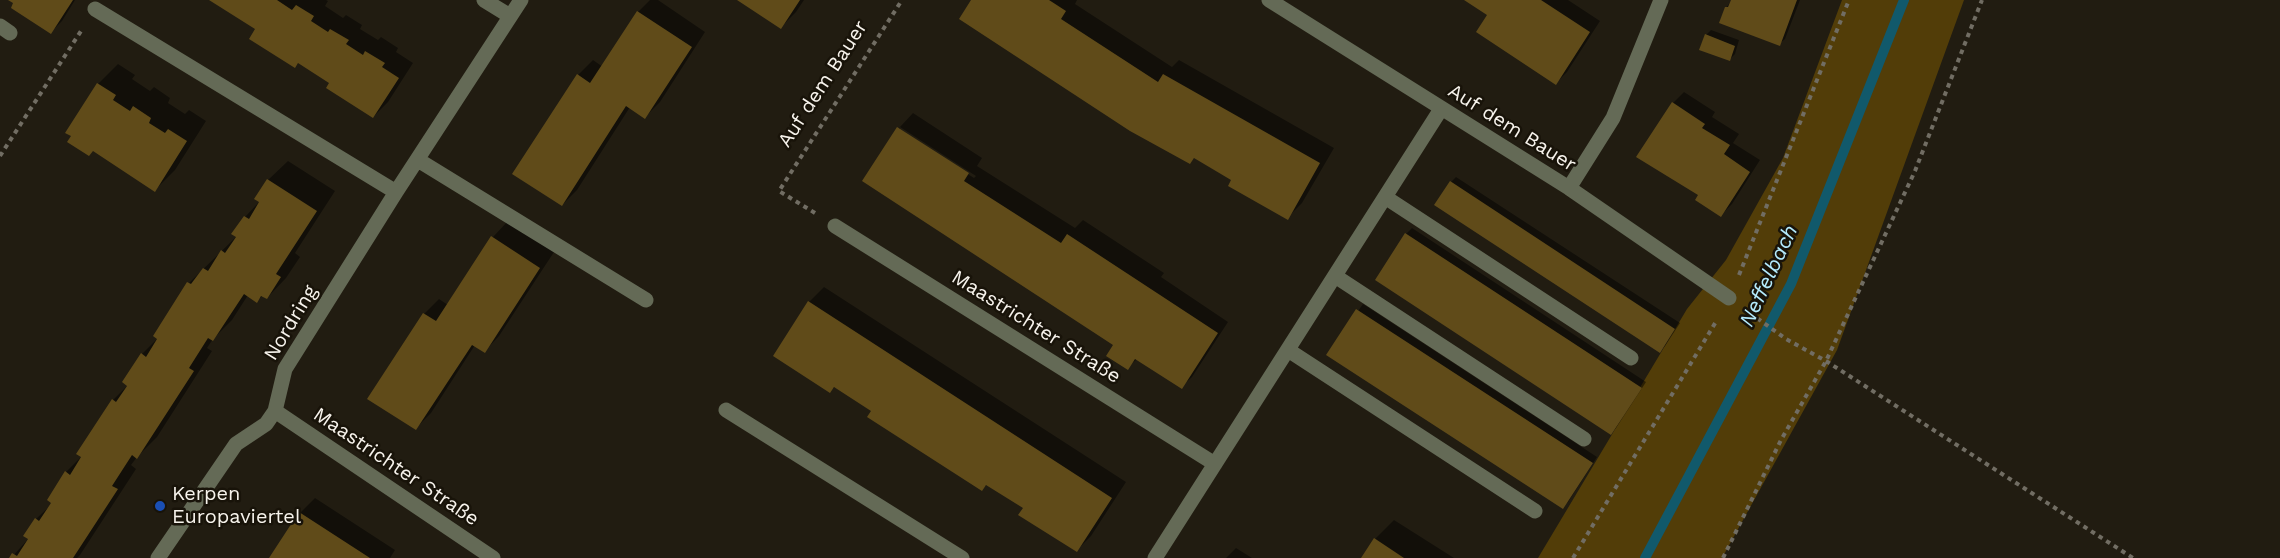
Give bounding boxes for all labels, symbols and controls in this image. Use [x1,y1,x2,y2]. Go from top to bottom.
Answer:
street label: Auf dem Bauer [773,16,873,152]
street label: Auf dem Bauer [1444,79,1580,177]
water label: Neffelbach [1734,221,1804,331]
street label: Maastrichter Straße [947,265,1125,389]
street label: Nordring [259,281,323,365]
street label: Maastrichter Straße [309,403,483,531]
place label: Kerpen Europaviertel [172,482,301,529]
marker: Kerpen Europaviertel [153,499,167,513]

